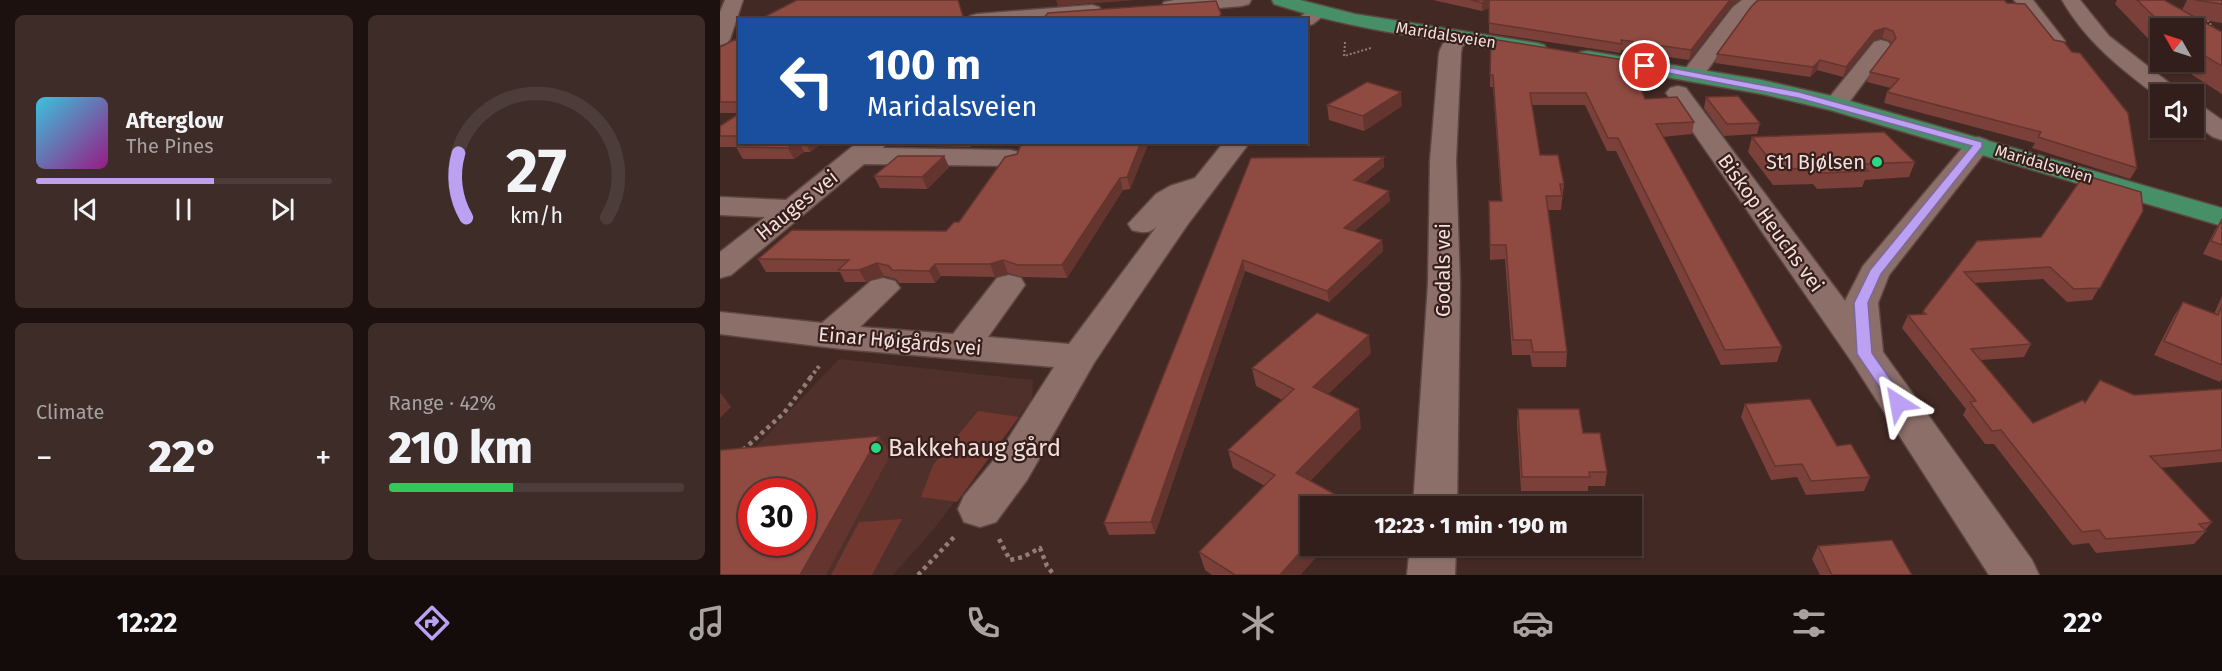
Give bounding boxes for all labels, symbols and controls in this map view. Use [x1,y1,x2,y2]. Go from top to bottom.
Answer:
street label: Maridalsveien [1395,18,1497,52]
north arrow [2150,18,2204,72]
map controls [2150,18,2204,138]
text: 100 m [867,40,981,90]
pin [1619,40,1670,91]
icon: left [768,42,846,120]
icon: arrive [1628,49,1661,82]
button: sound [2150,84,2204,138]
text: Maridalsveien [867,91,1037,123]
text: Afterglow [126,107,223,134]
text: The Pines [126,134,213,158]
text: 27 [506,135,567,210]
street label: Maridalsveien [1993,141,2095,187]
street label: Biskop Heuchs vei [1713,149,1829,297]
place label: St1 Bjølsen [1766,150,1865,174]
marker: St1 Bjølsen [1870,155,1884,169]
street label: Hauges vei [751,165,843,245]
icon: previous [69,193,102,226]
icon: pause [167,193,200,226]
icon: next [266,193,299,226]
text: km/h [510,204,563,230]
street label: Godals vei [1431,223,1455,317]
street label: Einar Høigårds vei [817,322,983,360]
position arrow [1866,371,1930,435]
text: Range · 42% [389,391,496,415]
text: Climate [36,400,104,424]
text: 210 km [389,421,533,475]
text: 22° [149,430,219,484]
place label: Bakkehaug gård [888,434,1061,462]
text: − [36,438,53,478]
text: + [315,438,331,478]
marker: Bakkehaug gård [869,441,883,455]
speed limit sign: 30 [738,478,816,556]
text: 12:23 · 1 min · 190 m [1374,512,1568,539]
icon: directions [411,602,453,644]
icon: music [686,602,728,644]
icon: phone [962,602,1004,644]
icon: climate [1237,602,1279,644]
icon: car [1512,602,1554,644]
icon: filters [1788,602,1830,644]
text: 12:22 [117,607,178,639]
text: 22° [2063,607,2105,639]

